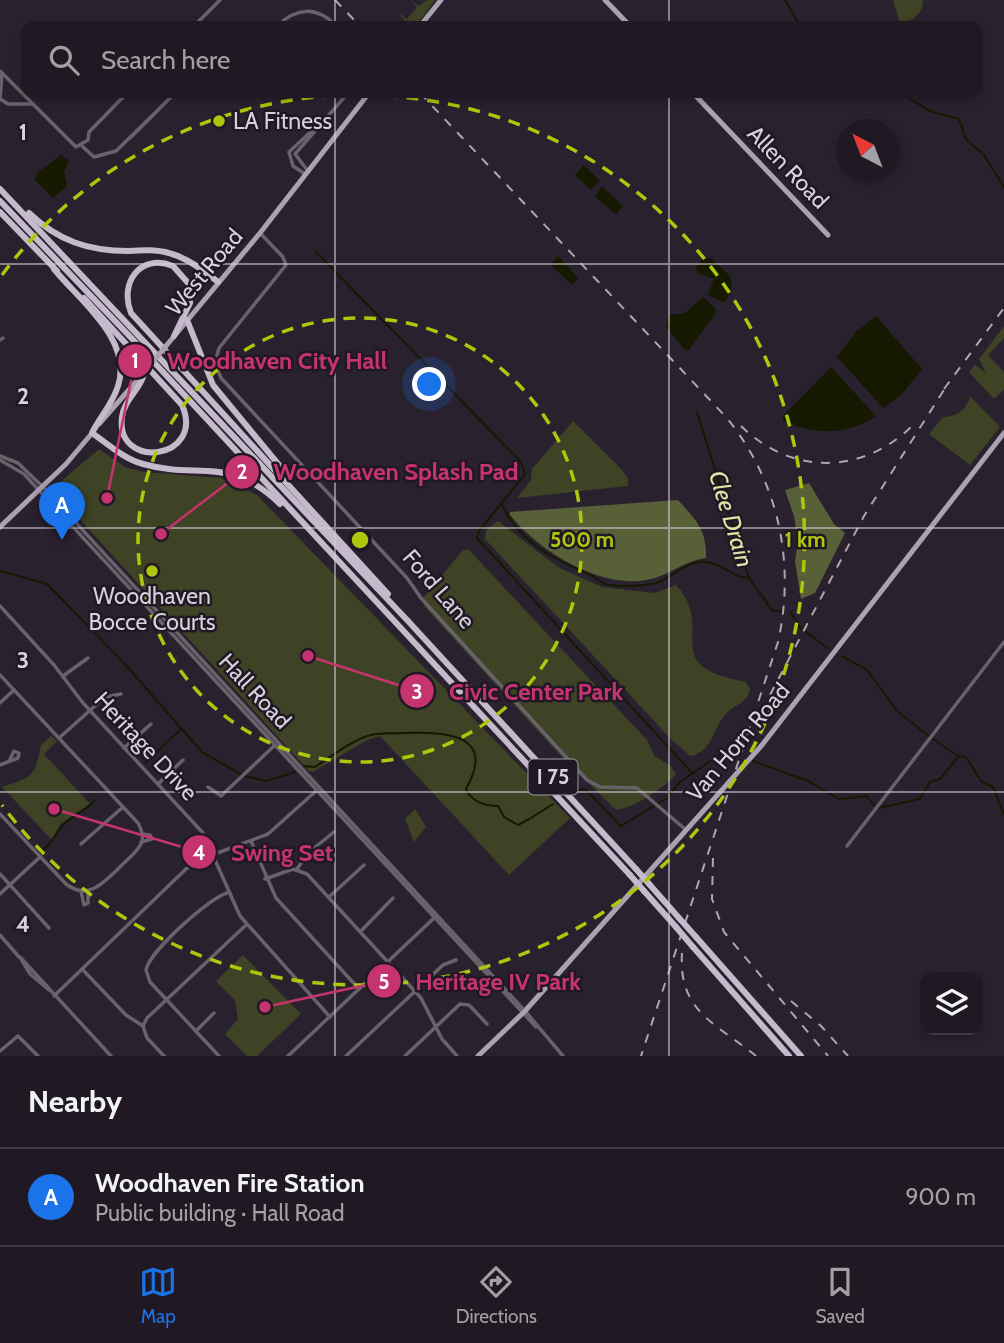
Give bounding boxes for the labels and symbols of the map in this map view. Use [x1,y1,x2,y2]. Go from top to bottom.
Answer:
place label: LA Fitness [233,107,332,135]
marker: LA Fitness [211,113,227,129]
text: 1 [19,118,27,146]
north arrow [836,119,899,182]
street label: Allen Road [742,120,834,214]
street label: West Road [160,223,248,321]
callout: Woodhaven City Hall [118,338,401,383]
text: Woodhaven City Hall [167,346,387,375]
text: 1 [131,348,139,373]
your location [412,367,446,401]
text: 2 [17,382,29,410]
callout: Woodhaven Splash Pad [225,449,533,494]
text: Woodhaven Splash Pad [274,457,518,486]
text: 2 [236,459,248,484]
water label: Clee Drain [703,467,760,571]
pin: A [39,482,85,540]
text: 500 m [550,527,614,552]
text: 1 km [785,527,825,552]
centre of rings [348,528,372,552]
street label: Ford Lane [397,544,481,634]
marker: Woodhaven Bocce Courts [144,563,160,579]
place label: Woodhaven Bocce Courts [89,582,215,636]
text: 3 [17,646,29,674]
street label: Hall Road [213,647,297,735]
callout: Civic Center Park [400,669,637,714]
text: Civic Center Park [449,677,623,706]
street label: Van Horn Road [680,677,796,807]
text: 3 [411,679,423,704]
street label: Heritage Drive [88,686,204,806]
road number: I 75 [528,760,578,794]
callout: Swing Set [182,830,347,875]
text: Swing Set [231,838,333,867]
text: 4 [192,840,206,865]
text: 4 [16,910,30,938]
callout: Heritage IV Park [366,959,595,1004]
text: Heritage IV Park [415,967,581,996]
text: 5 [378,969,390,994]

